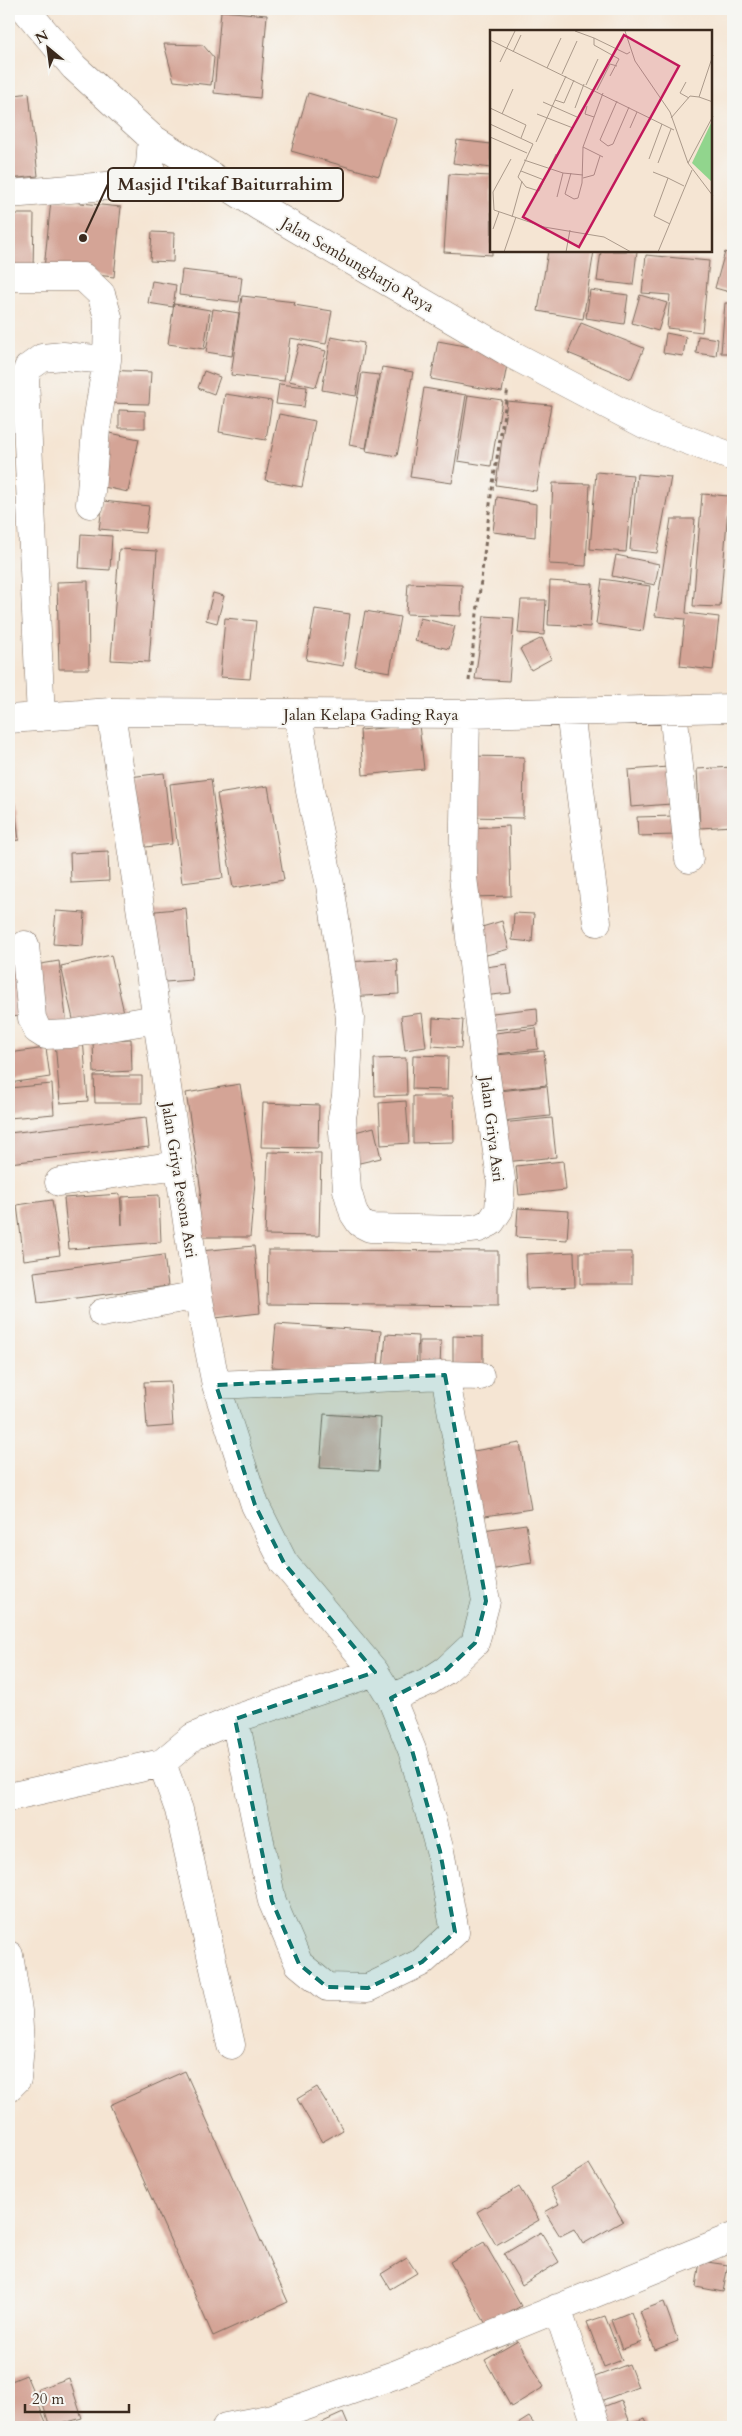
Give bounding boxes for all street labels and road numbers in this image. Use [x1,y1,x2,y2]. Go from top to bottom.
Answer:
street label: Jalan Sembungharjo Raya [275,211,438,318]
street label: Jalan Kelapa Gading Raya [282,704,459,726]
street label: Jalan Griya Asri [474,1073,509,1184]
street label: Jalan Griya Pesona Asri [156,1099,202,1260]

